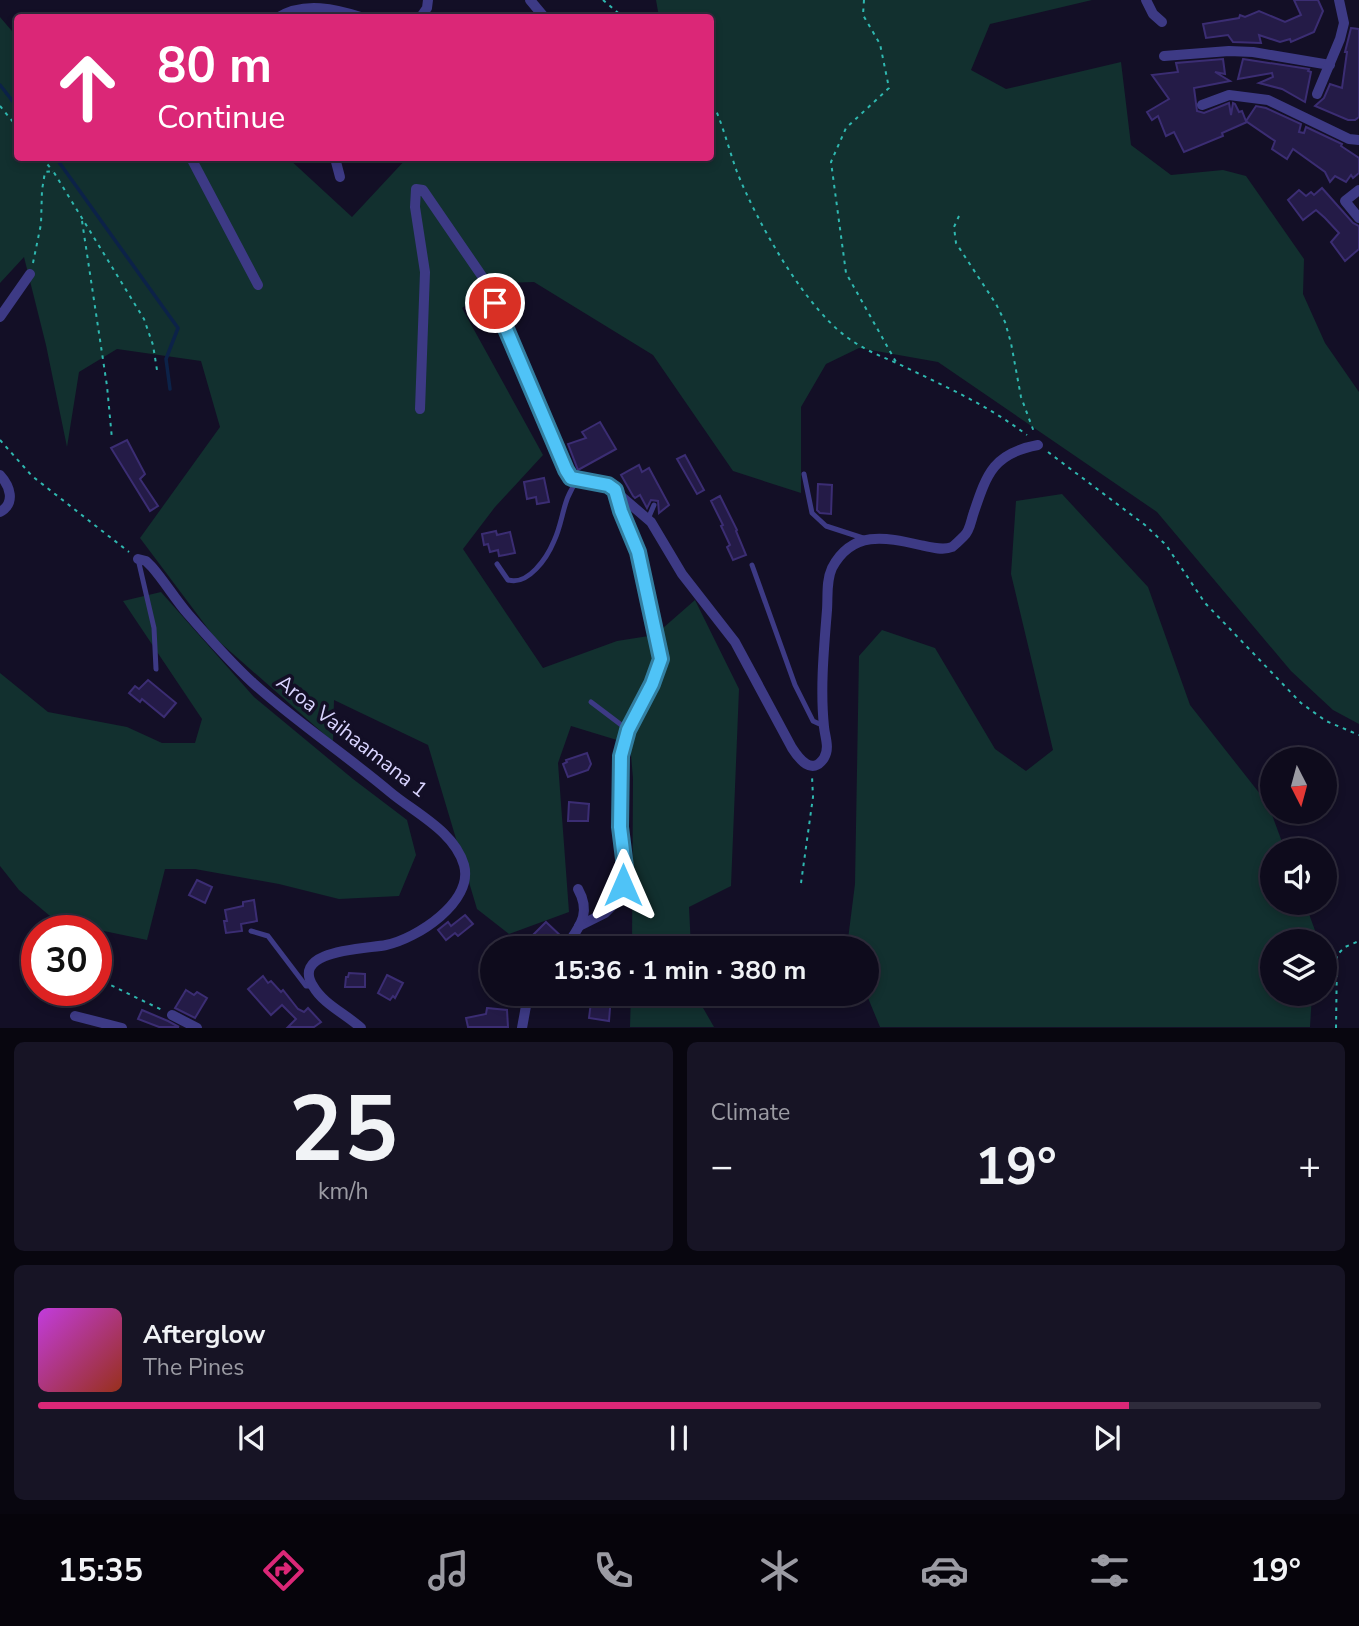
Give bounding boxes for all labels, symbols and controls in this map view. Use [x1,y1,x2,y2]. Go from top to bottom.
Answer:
text: 80 m [157,32,272,99]
icon: ahead [42,42,133,133]
text: Continue [157,96,285,139]
pin [465,273,525,333]
icon: arrive [476,284,514,322]
street label: Aroa Vaihaamana 1 [271,668,433,804]
north arrow [1260,747,1337,824]
map controls [1260,747,1337,1006]
button: sound [1260,838,1337,915]
position arrow [586,848,660,922]
speed limit sign: 30 [21,915,112,1006]
button: layers [1260,929,1337,1006]
text: 15:36 · 1 min · 380 m [553,953,806,988]
text: 25 [289,1068,398,1192]
text: Climate [711,1097,790,1128]
text: 19° [975,1131,1057,1202]
text: − [711,1141,733,1192]
text: + [1298,1141,1321,1192]
text: km/h [318,1176,369,1207]
text: Afterglow [143,1317,266,1352]
text: The Pines [143,1352,244,1383]
icon: previous [233,1419,271,1457]
icon: pause [660,1419,698,1457]
icon: next [1088,1419,1126,1457]
icon: directions [259,1546,308,1595]
icon: music [424,1546,473,1595]
icon: phone [589,1546,638,1595]
icon: climate [755,1546,804,1595]
icon: car [920,1546,969,1595]
icon: filters [1085,1546,1134,1595]
text: 15:35 [58,1549,143,1592]
text: 19° [1250,1549,1301,1592]

